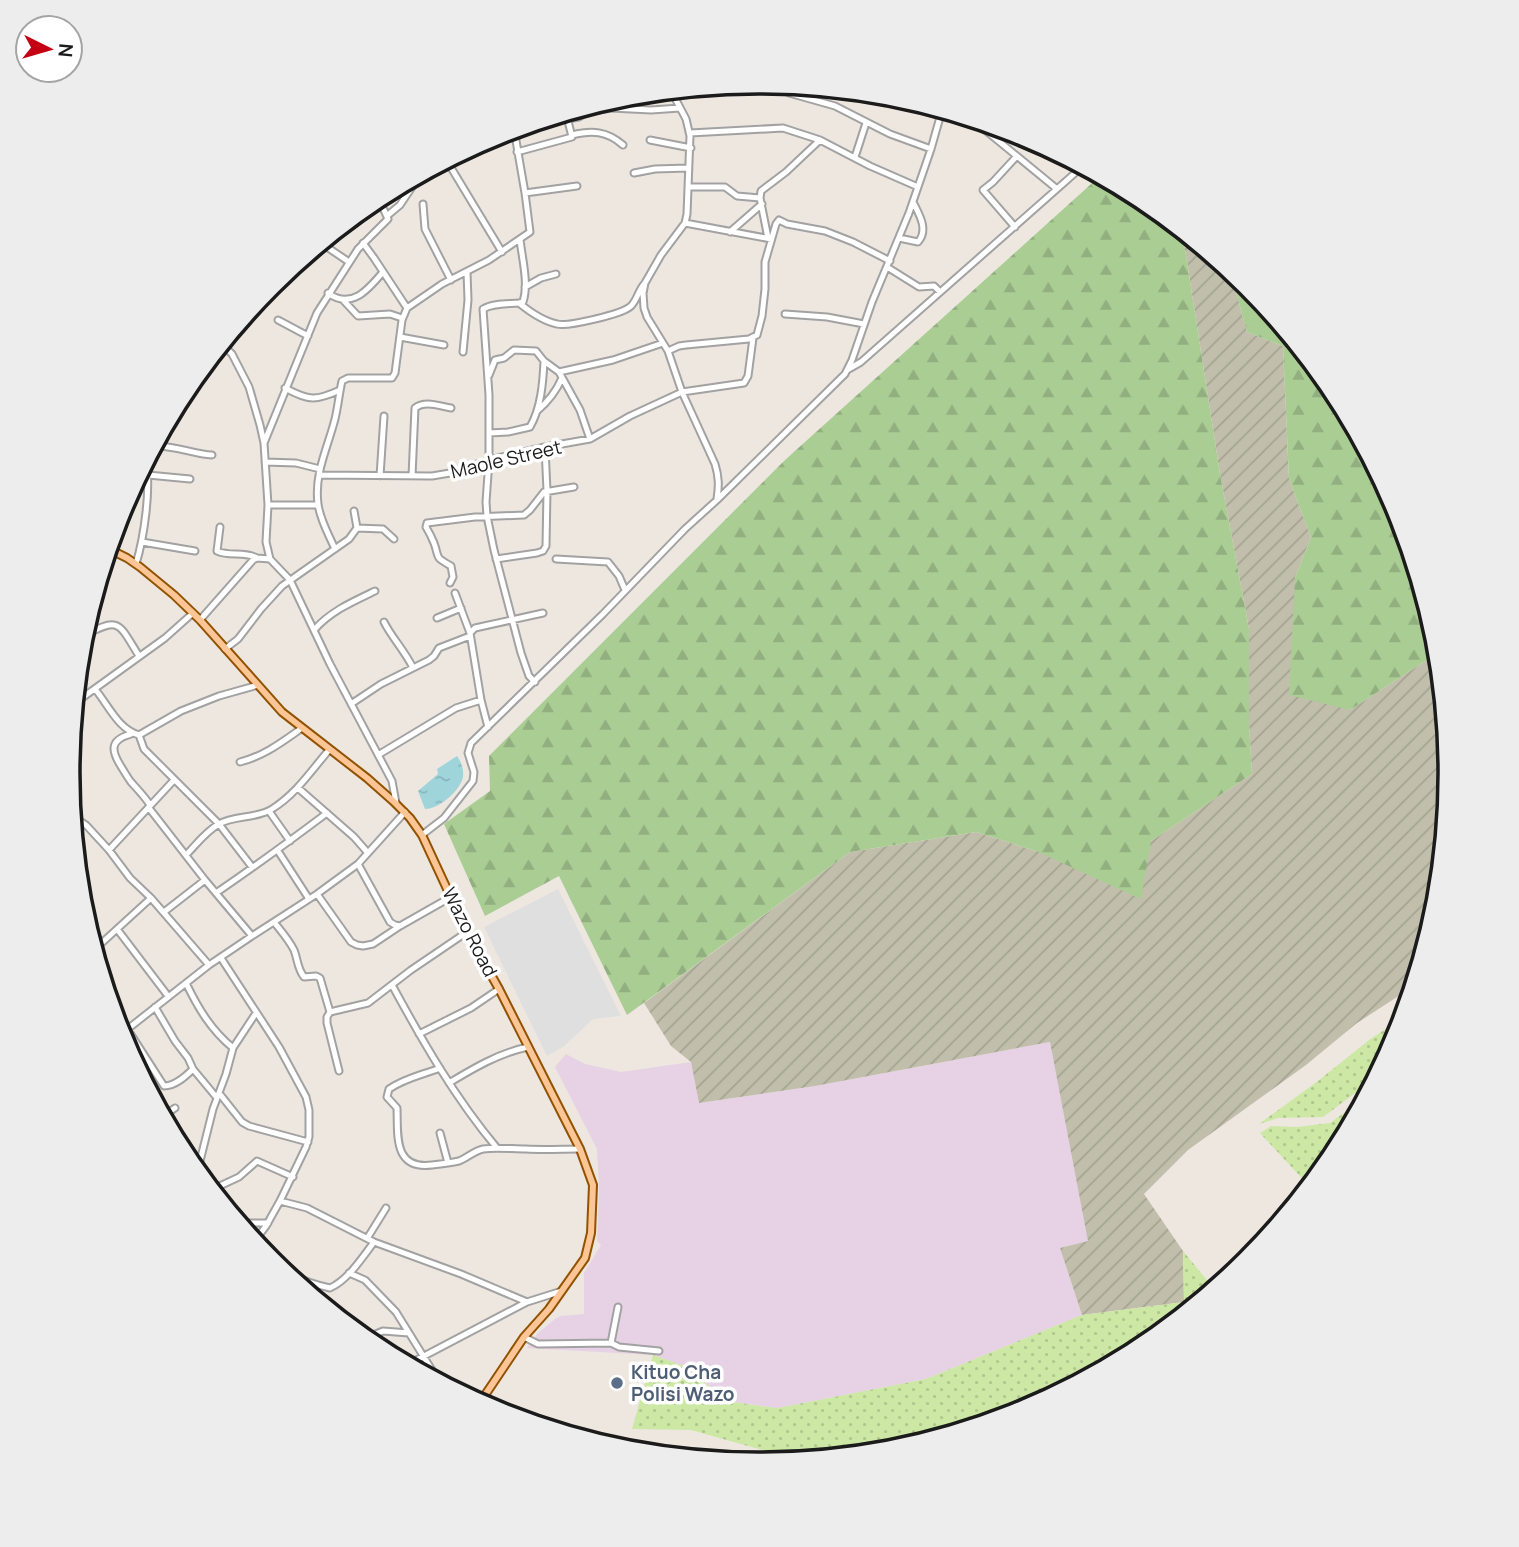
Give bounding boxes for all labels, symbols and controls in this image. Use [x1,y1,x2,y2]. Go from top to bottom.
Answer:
north arrow [14,14,84,84]
text: N [52,43,79,58]
street label: Maole Street [448,434,564,484]
street label: Wazo Road [436,883,504,981]
place label: Kituo Cha Polisi Wazo [631,1359,735,1407]
marker: Kituo Cha Polisi Wazo [609,1375,625,1391]

